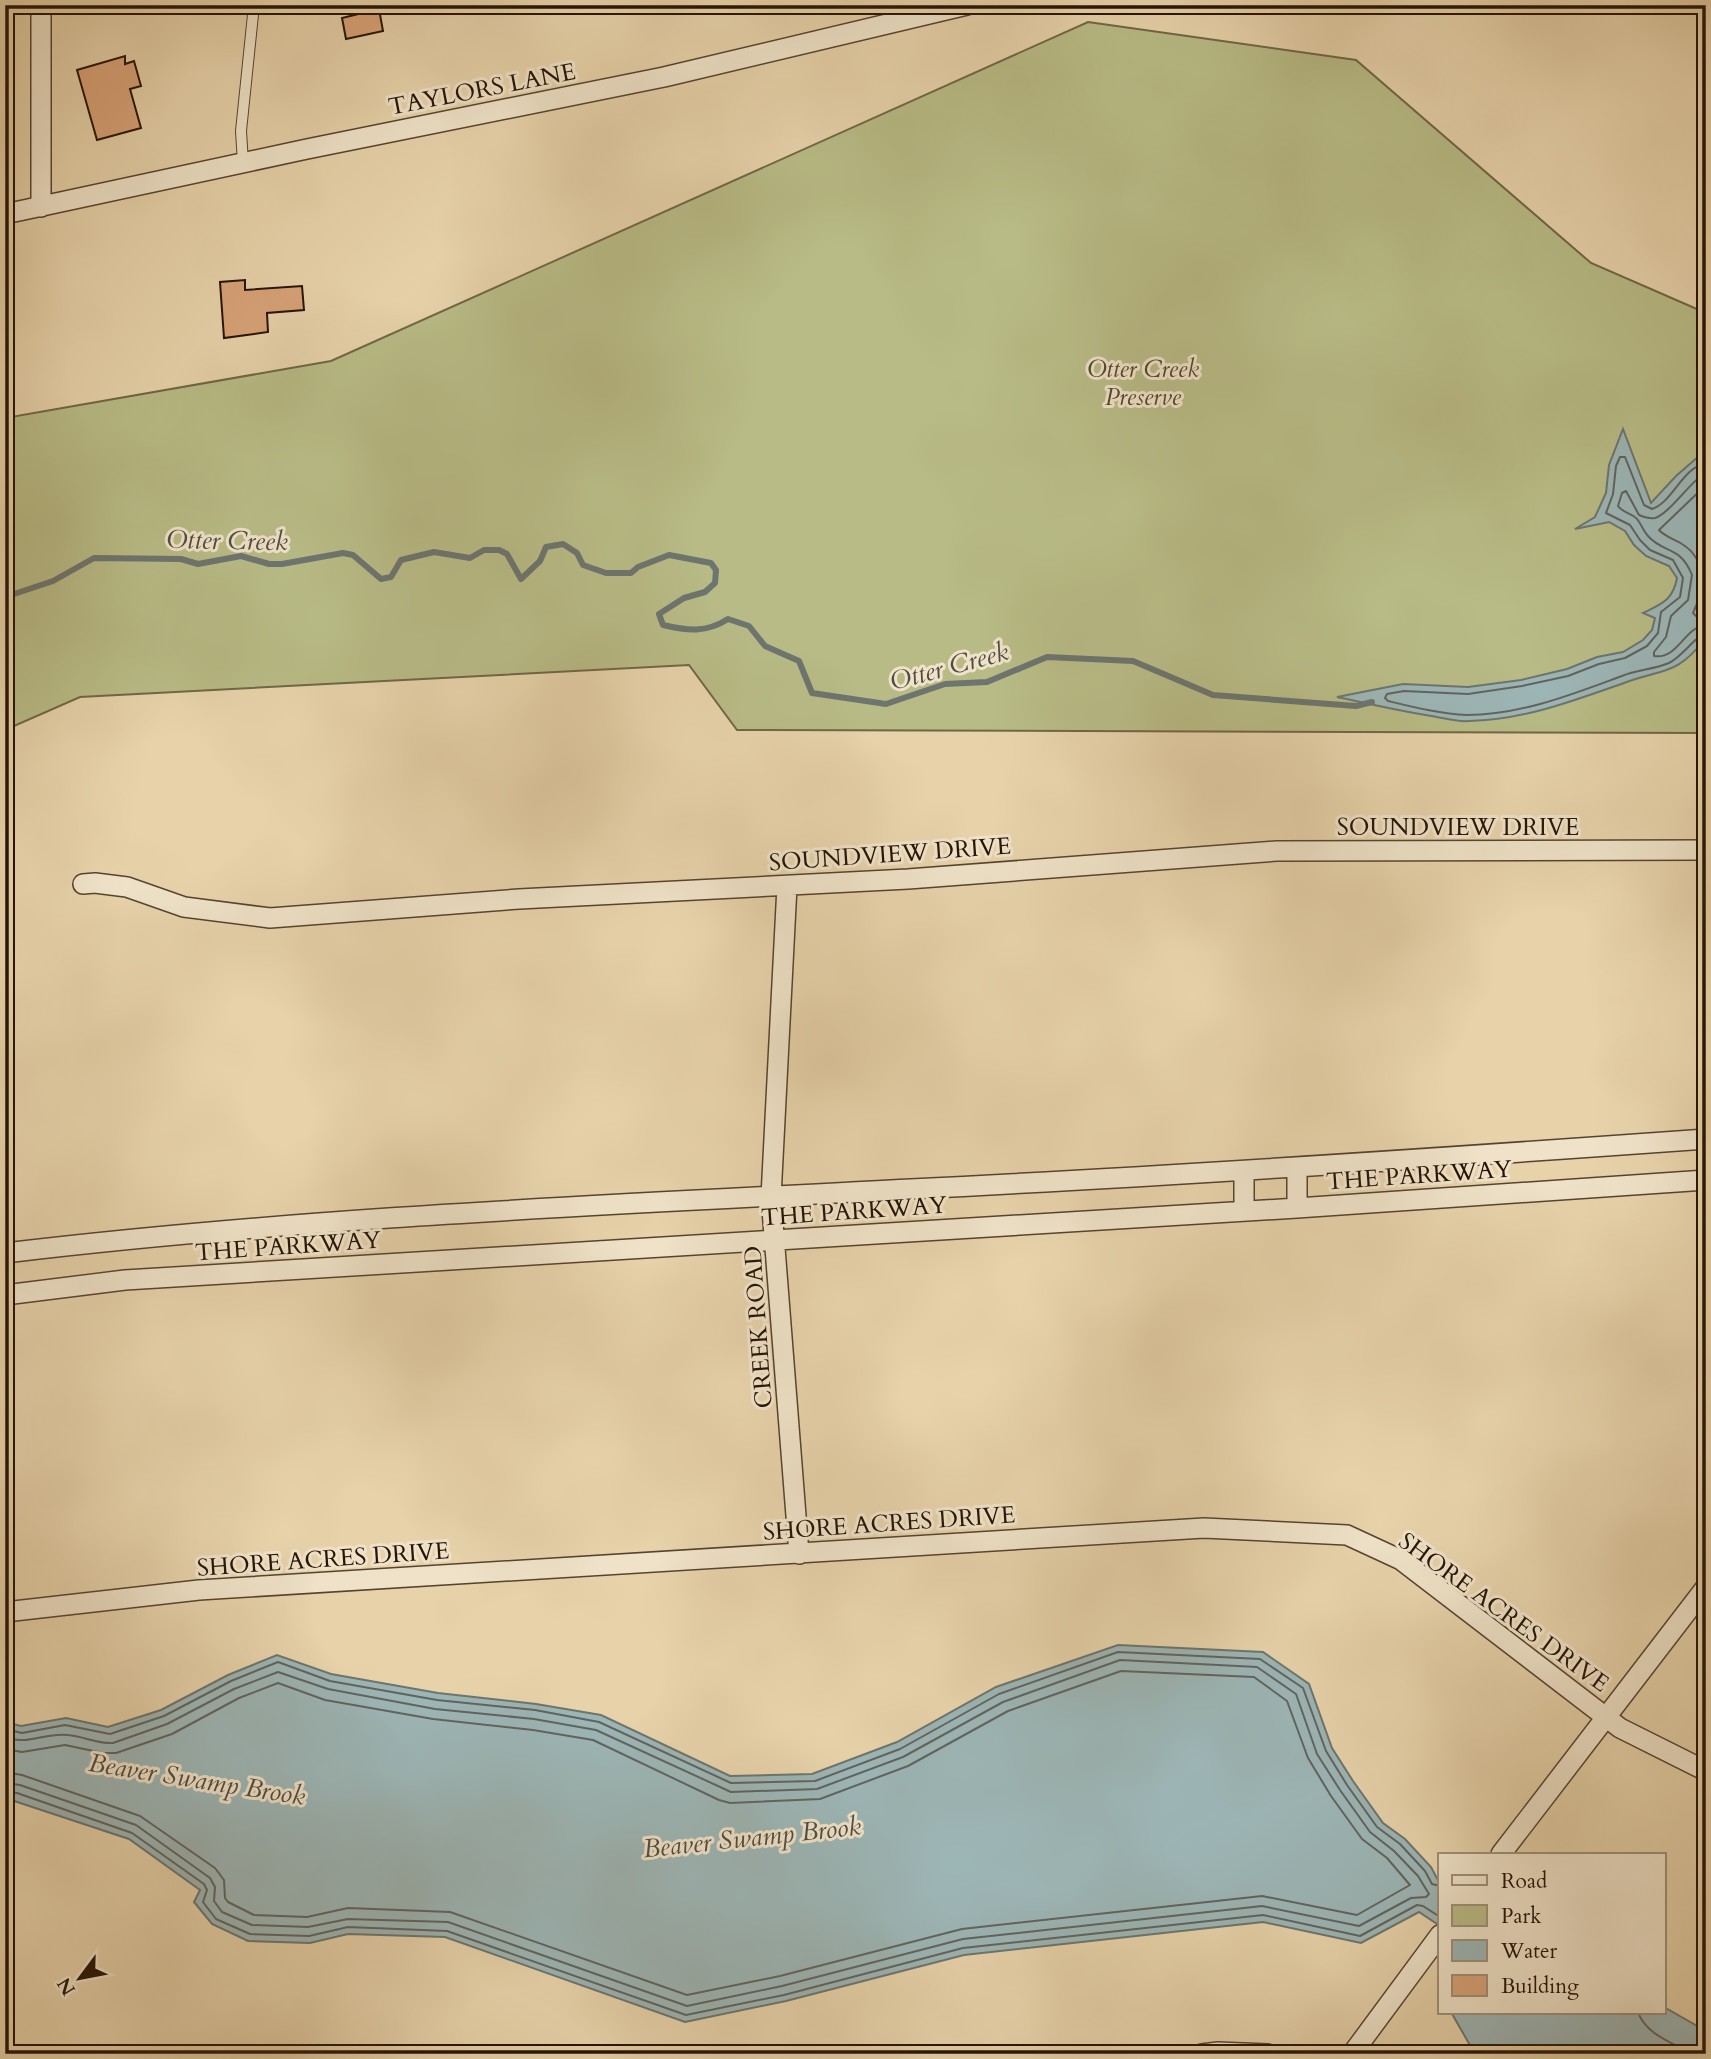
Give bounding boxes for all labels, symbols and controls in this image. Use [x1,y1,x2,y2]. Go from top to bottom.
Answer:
street label: TAYLORS LANE [386,55,578,124]
park label: Otter Creek Preserve [1087,353,1199,414]
water label: Otter Creek [166,522,288,559]
water label: Otter Creek [886,634,1012,699]
street label: SOUNDVIEW DRIVE [1337,811,1579,844]
street label: SOUNDVIEW DRIVE [768,830,1012,879]
street label: THE PARKWAY [1325,1153,1513,1198]
street label: THE PARKWAY [760,1189,948,1234]
street label: THE PARKWAY [194,1224,382,1269]
street label: CREEK ROAD [736,1245,781,1409]
street label: SHORE ACRES DRIVE [762,1498,1016,1549]
street label: SHORE ACRES DRIVE [1392,1525,1616,1700]
street label: SHORE ACRES DRIVE [196,1534,450,1585]
water label: Beaver Swamp Brook [86,1745,308,1814]
water label: Beaver Swamp Brook [641,1809,863,1866]
legend [1438,1853,1666,2014]
text: Road [1501,1867,1547,1896]
text: Park [1501,1902,1542,1931]
text: Water [1500,1937,1557,1966]
north arrow [46,1944,116,2014]
text: N [51,1972,82,2000]
text: Building [1501,1972,1579,2001]

